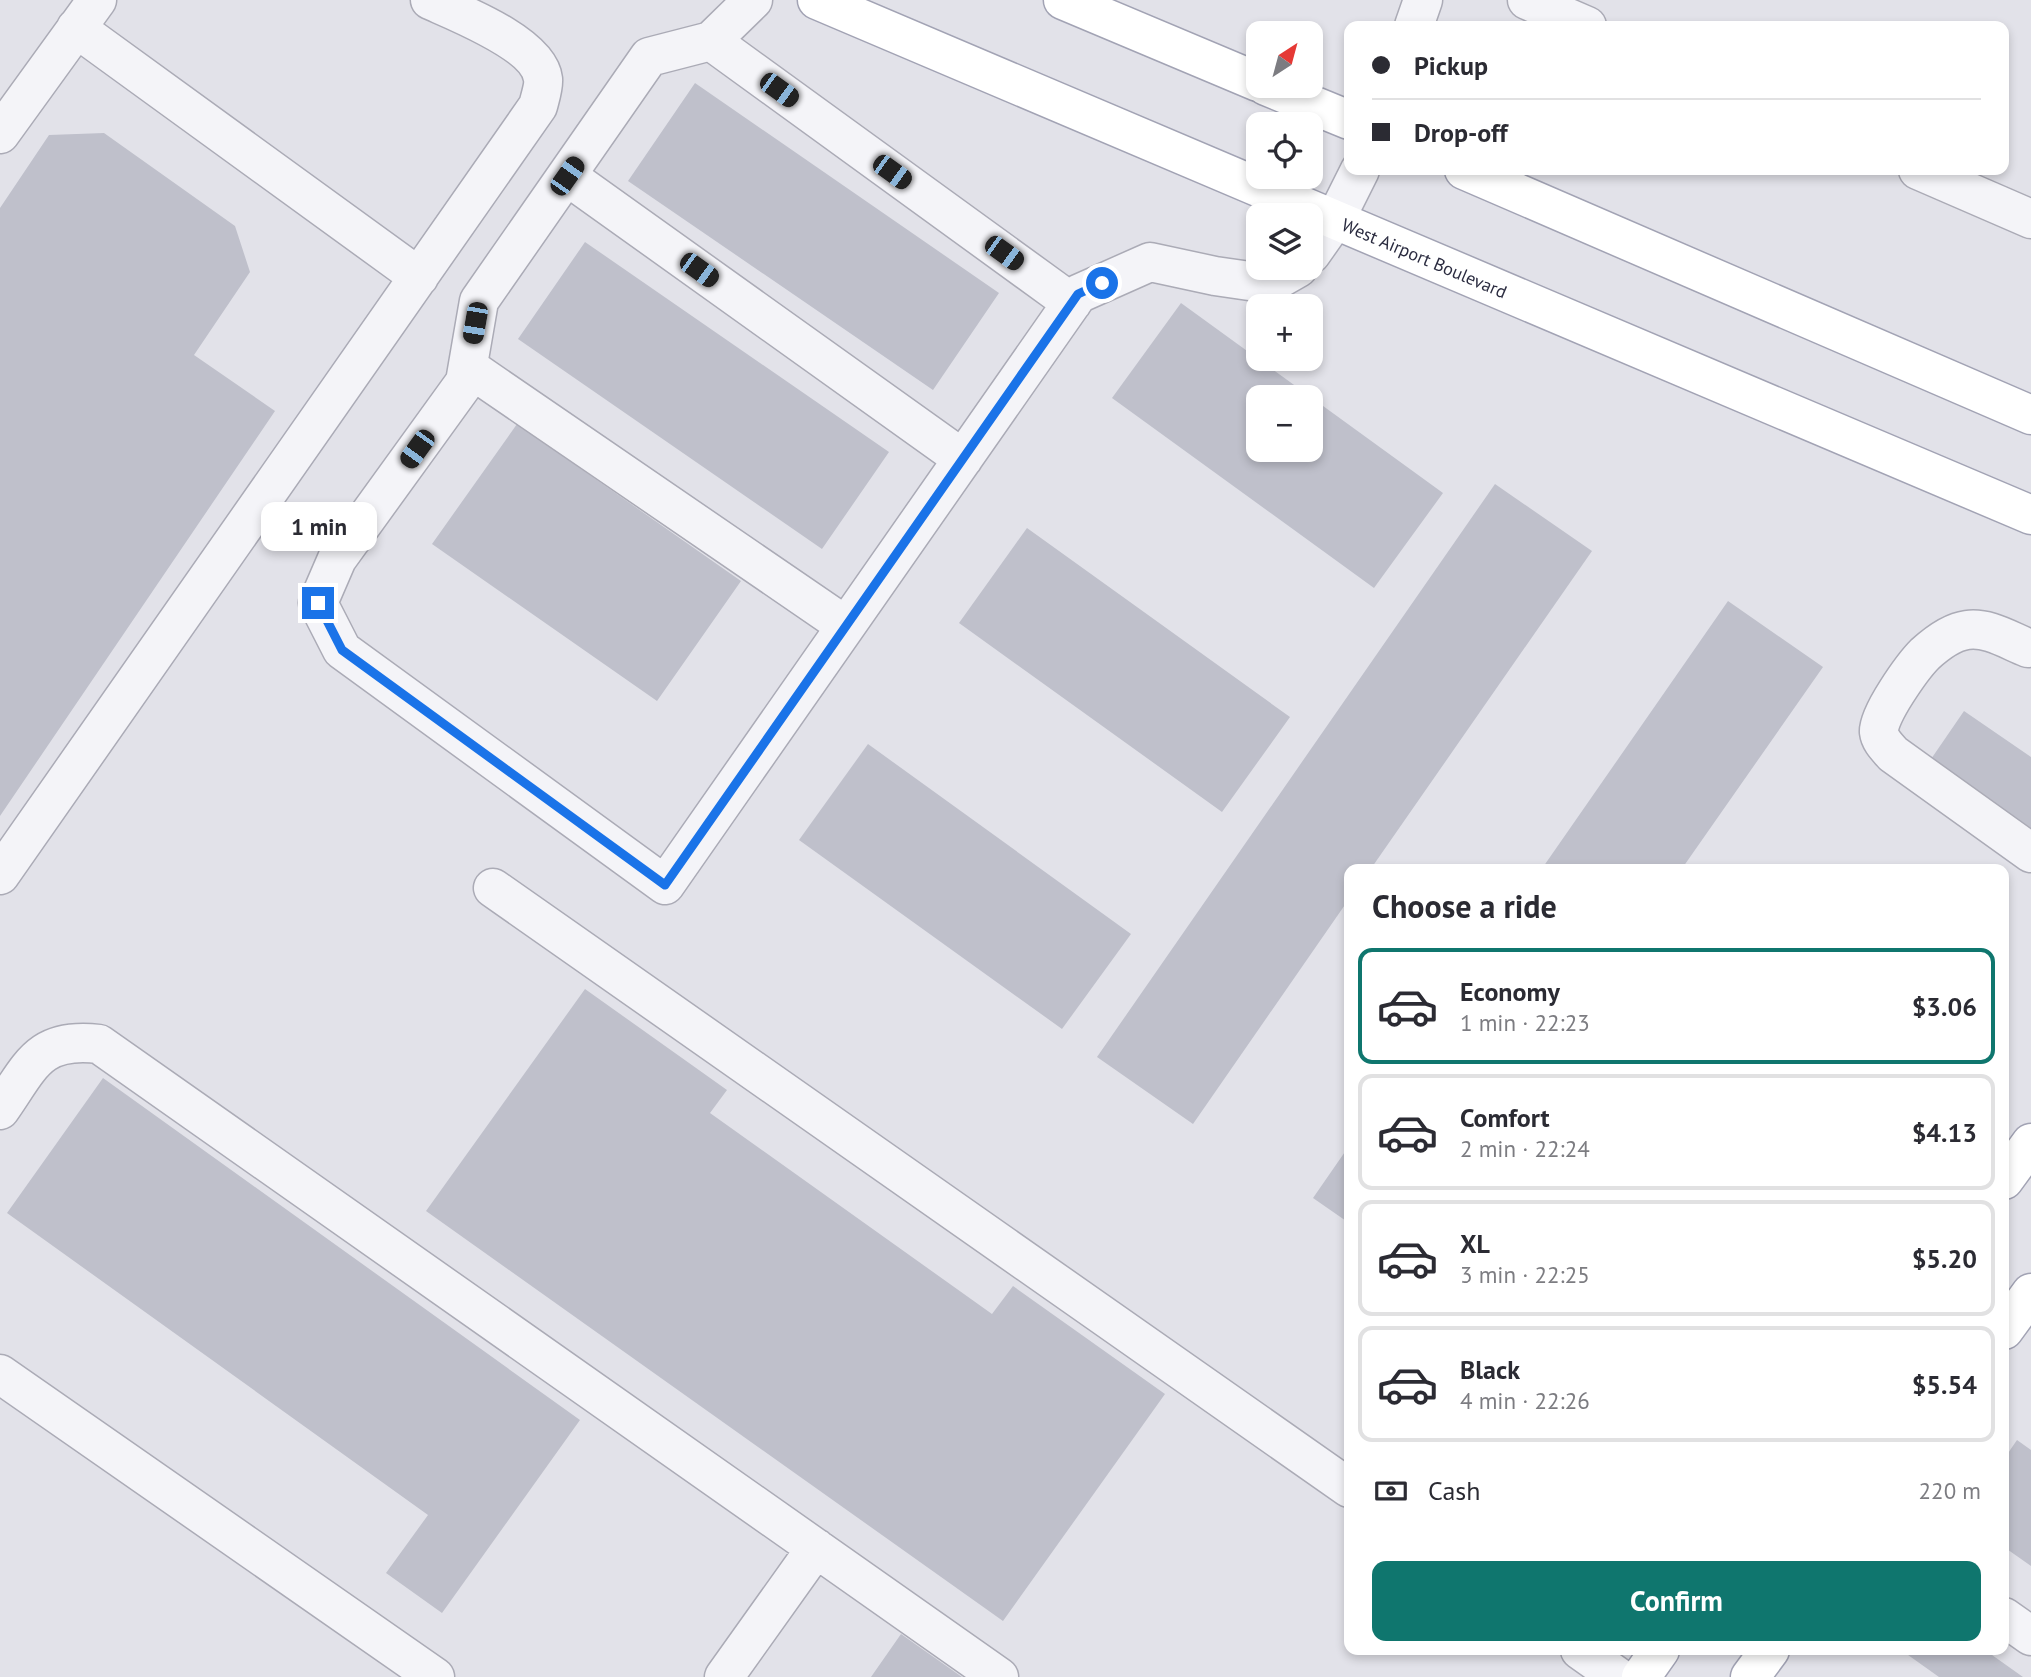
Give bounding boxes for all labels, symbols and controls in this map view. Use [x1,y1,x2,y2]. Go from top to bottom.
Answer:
north arrow [1246,21,1323,98]
map controls [1246,21,1323,462]
text: Pickup [1414,49,1488,82]
car [756,69,803,111]
button: locate [1246,112,1323,189]
text: Drop-off [1414,116,1508,149]
car [869,151,916,193]
car [547,153,588,199]
button: layers [1246,203,1323,280]
street label: West Airport Boulevard [1339,213,1511,303]
car [981,232,1028,274]
car [676,249,723,291]
route start [1086,267,1118,299]
button: + [1246,294,1323,371]
car [462,300,489,346]
button: − [1246,385,1323,462]
car [397,426,438,472]
callout: 1 min [260,502,376,550]
text: 1 min [291,512,347,541]
route end [302,587,334,619]
text: Choose a ride [1372,885,1557,927]
icon: car [1376,975,1439,1038]
text: Economy [1460,975,1560,1008]
text: $3.06 [1912,990,1977,1023]
text: 1 min · 22:23 [1460,1008,1590,1037]
icon: car [1376,1101,1439,1164]
text: Comfort [1460,1101,1550,1134]
text: $4.13 [1912,1116,1977,1149]
text: 2 min · 22:24 [1460,1134,1590,1163]
icon: car [1376,1227,1439,1290]
text: XL [1460,1227,1490,1260]
text: $5.20 [1912,1242,1977,1275]
text: 3 min · 22:25 [1460,1260,1590,1289]
icon: car [1376,1353,1439,1416]
text: Black [1460,1353,1520,1386]
text: $5.54 [1912,1368,1977,1401]
text: 4 min · 22:26 [1460,1386,1590,1415]
icon: cash [1372,1472,1410,1510]
text: Cash [1428,1474,1480,1507]
text: 220 m [1919,1476,1981,1505]
button: Confirm [1372,1561,1981,1641]

